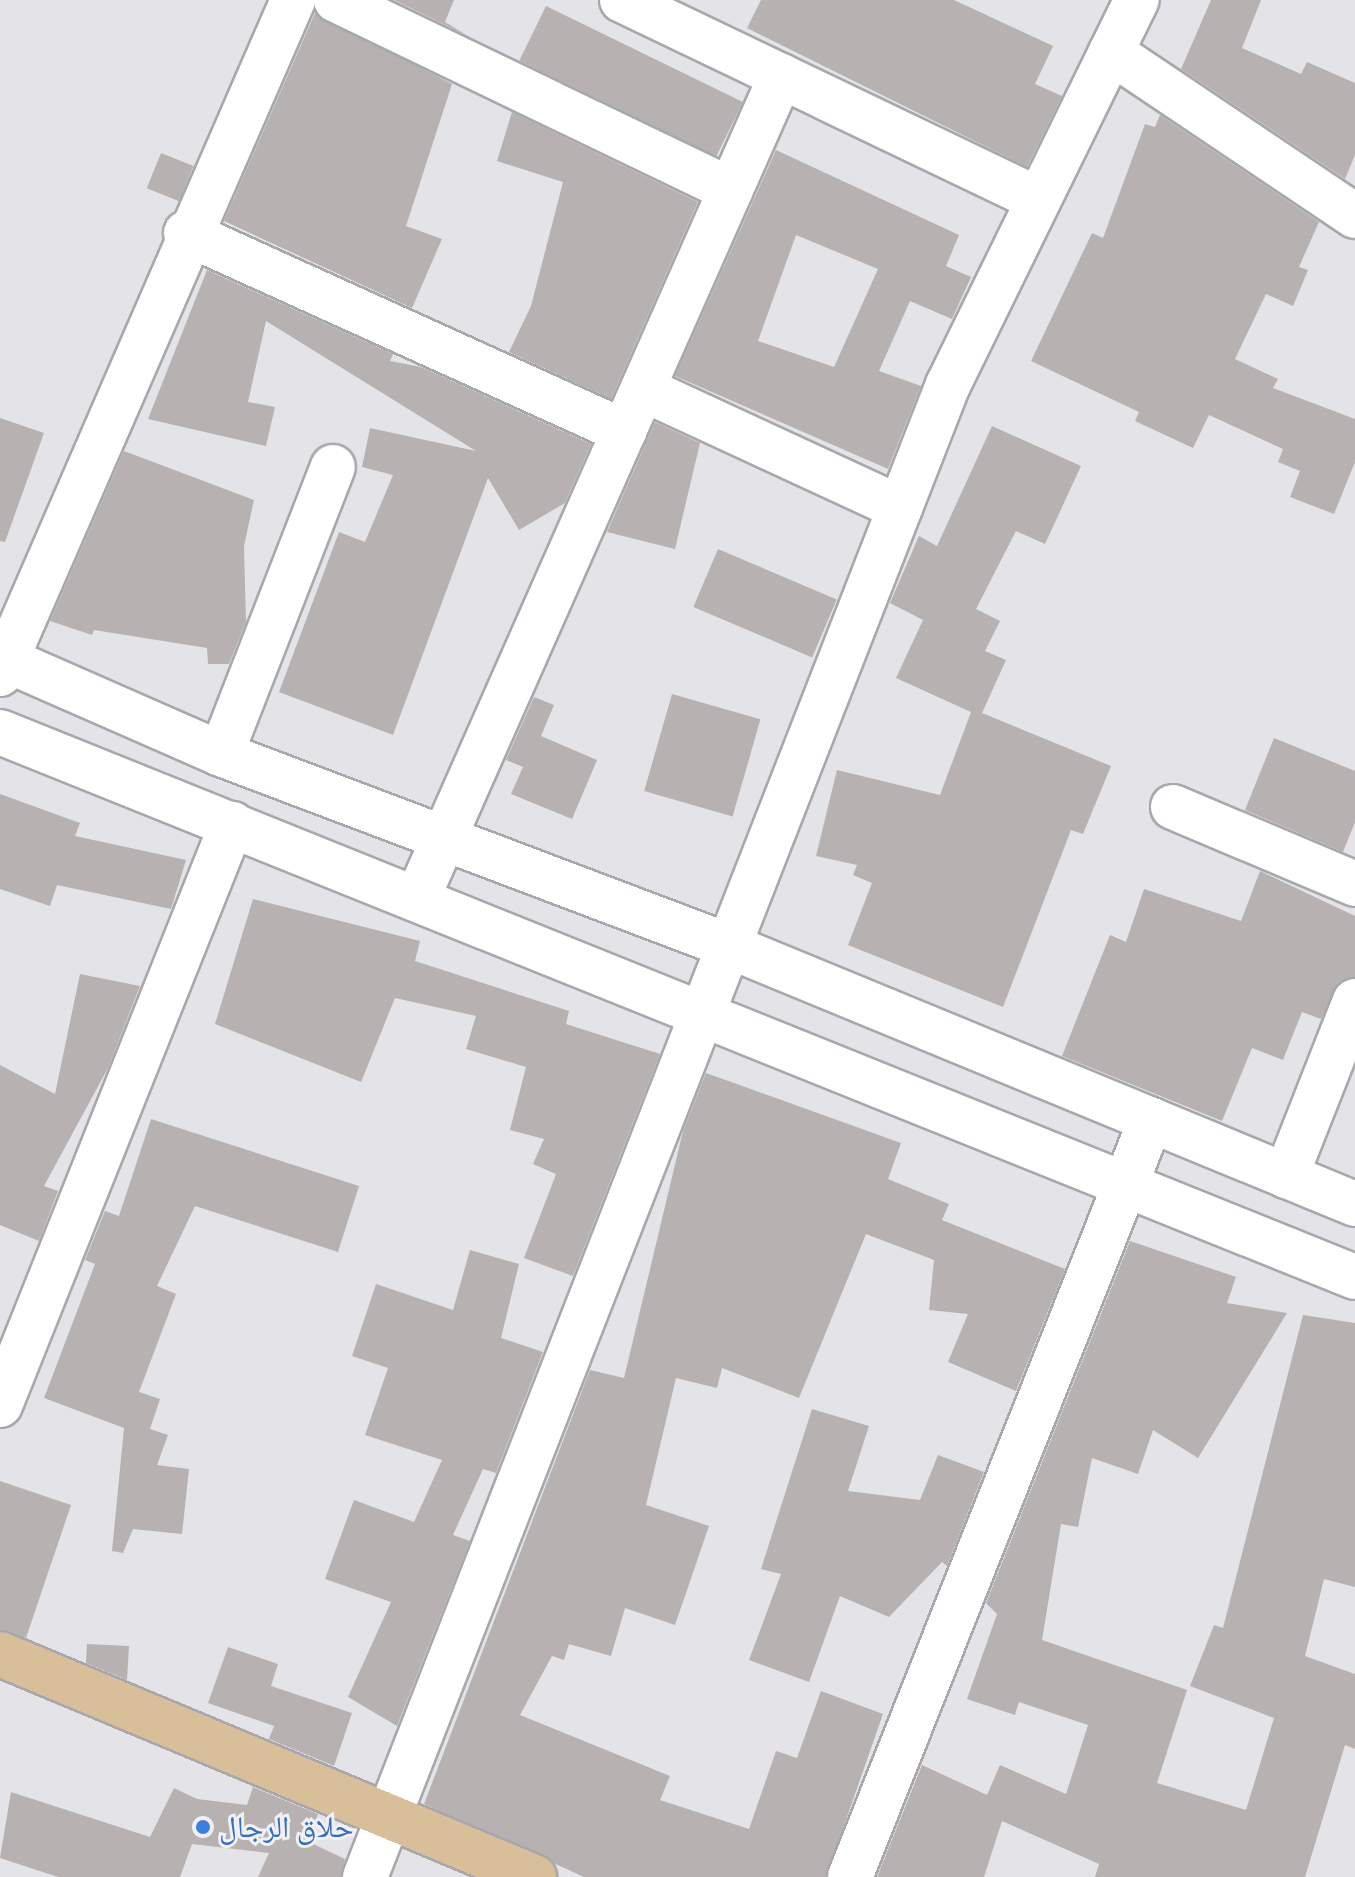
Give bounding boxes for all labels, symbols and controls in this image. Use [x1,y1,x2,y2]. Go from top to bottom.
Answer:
place label: حلاق الرجال [219,1809,354,1845]
marker: حلاق الرجال [194,1818,212,1836]

